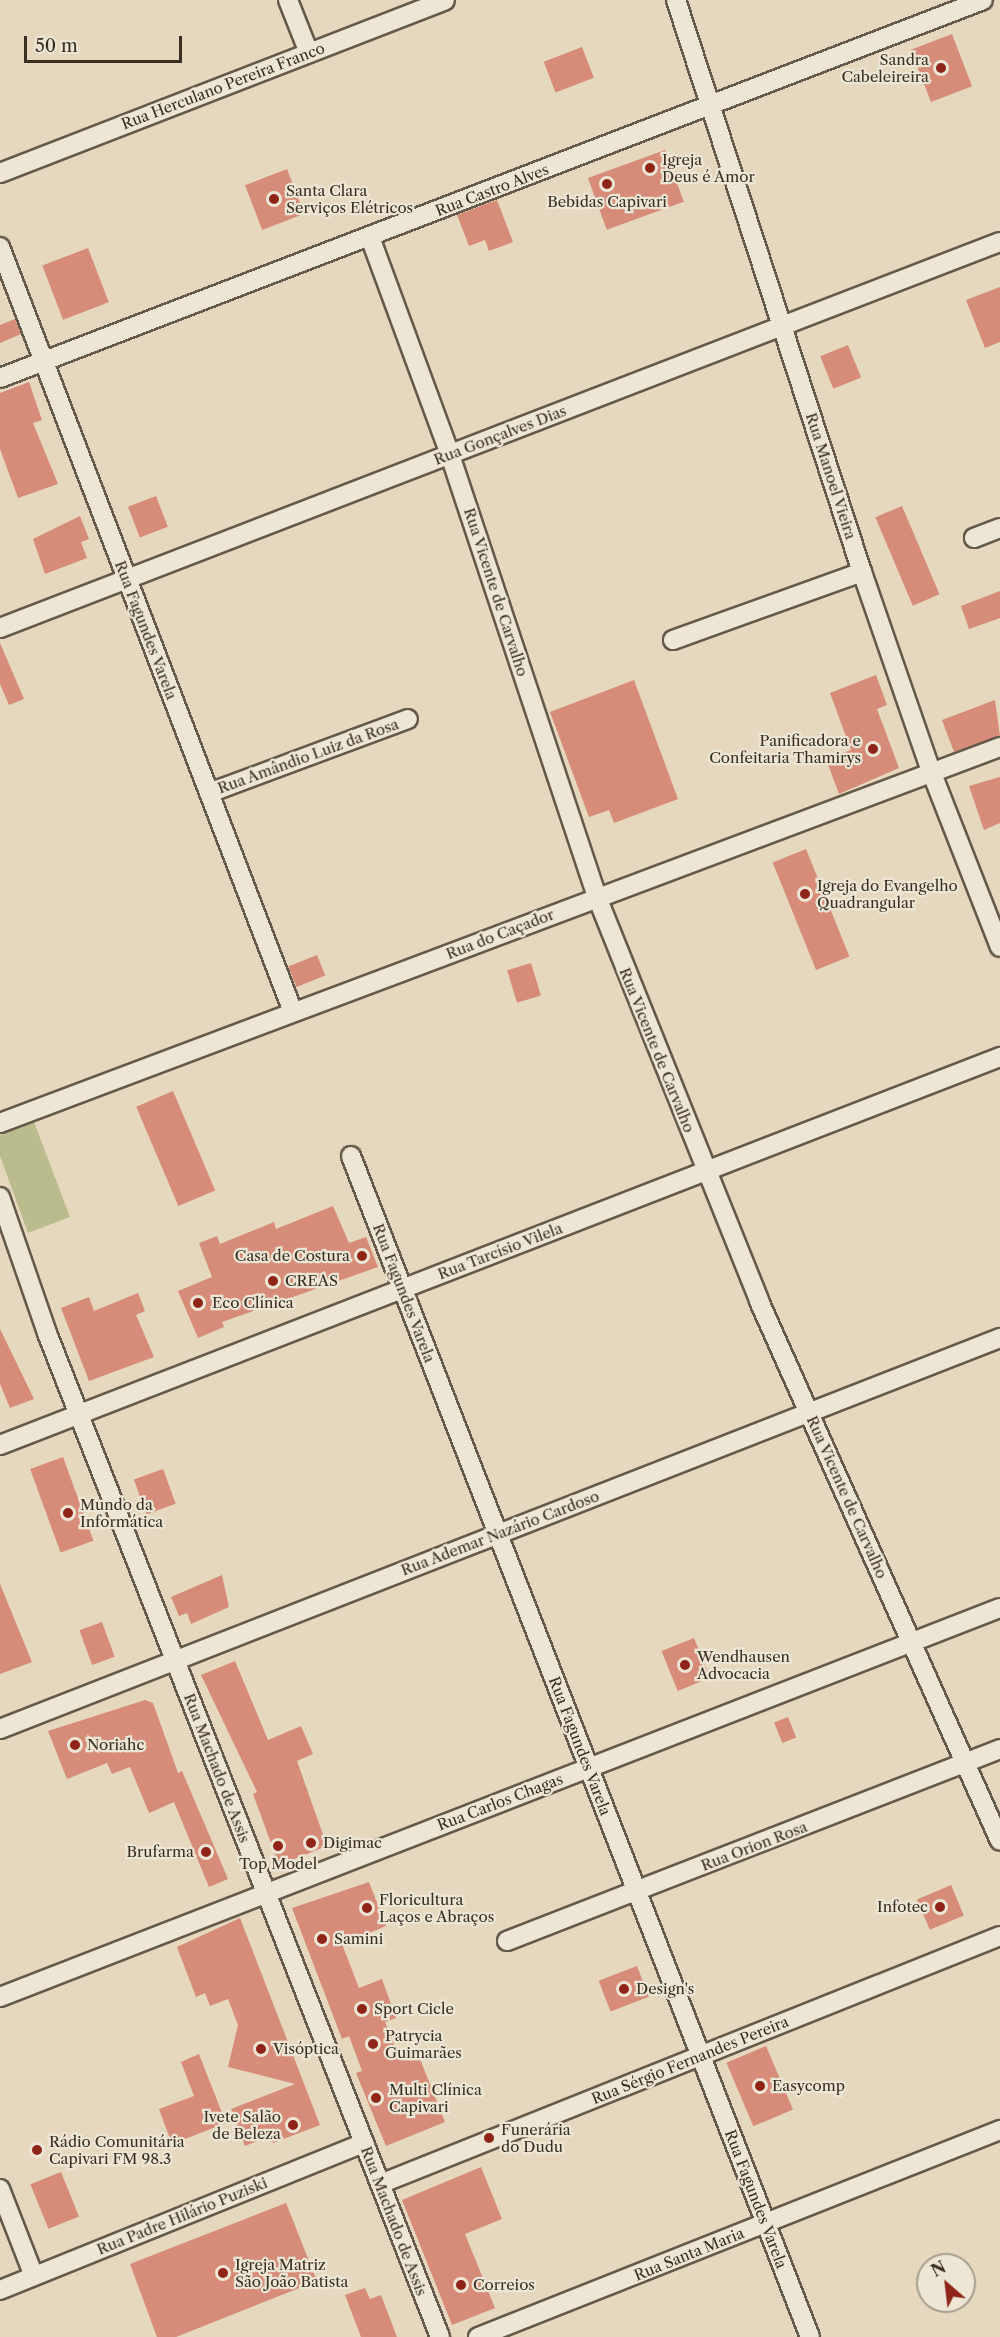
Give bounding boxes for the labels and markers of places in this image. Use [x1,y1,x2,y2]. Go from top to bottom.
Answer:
place label: Sandra Cabeleireira [841,50,929,85]
marker: Sandra Cabeleireira [934,61,948,75]
place label: Igreja Deus é Amor [662,150,755,185]
marker: Igreja Deus é Amor [643,161,657,175]
marker: Bebidas Capivari [600,177,614,191]
place label: Santa Clara Serviços Elétricos [286,181,413,216]
marker: Santa Clara Serviços Elétricos [267,192,281,206]
place label: Bebidas Capivari [547,193,667,211]
place label: Panificadora e Confeitaria Thamirys [709,731,861,766]
marker: Panificadora e Confeitaria Thamirys [866,742,880,756]
place label: Igreja do Evangelho Quadrangular [817,876,958,911]
marker: Igreja do Evangelho Quadrangular [798,887,812,901]
place label: Casa de Costura [235,1247,350,1265]
marker: Casa de Costura [355,1249,369,1263]
place label: CREAS [285,1272,338,1290]
marker: CREAS [266,1274,280,1288]
marker: Eco Clínica [189,1294,207,1312]
place label: Eco Clínica [212,1294,294,1312]
place label: Mundo da Informática [80,1495,163,1530]
marker: Mundo da Informática [61,1506,75,1520]
place label: Wendhausen Advocacia [697,1647,790,1682]
marker: Wendhausen Advocacia [678,1658,692,1672]
place label: Noriahc [87,1736,144,1754]
marker: Noriahc [68,1738,82,1752]
place label: Digimac [323,1834,382,1852]
marker: Digimac [304,1836,318,1850]
marker: Top Model [271,1839,285,1853]
place label: Brufarma [127,1843,194,1861]
marker: Brufarma [199,1845,213,1859]
place label: Top Model [239,1855,317,1873]
place label: Floricultura Laços e Abraços [379,1890,495,1925]
place label: Infotec [877,1898,928,1916]
marker: Infotec [933,1900,947,1914]
marker: Floricultura Laços e Abraços [360,1901,374,1915]
place label: Samini [334,1930,383,1948]
marker: Samini [315,1932,329,1946]
place label: Design's [636,1980,694,1998]
marker: Design's [617,1982,631,1996]
place label: Sport Cicle [374,2000,454,2018]
marker: Sport Cicle [355,2002,369,2016]
place label: Patrycia Guimarães [385,2026,462,2061]
marker: Patrycia Guimarães [366,2037,380,2051]
place label: Visóptica [273,2040,339,2058]
marker: Visóptica [254,2042,268,2056]
place label: Easycomp [772,2077,845,2095]
marker: Easycomp [753,2079,767,2093]
place label: Multi Clínica Capivari [389,2080,482,2115]
marker: Multi Clínica Capivari [367,2089,385,2107]
place label: Ivete Salão de Beleza [204,2107,281,2142]
marker: Ivete Salão de Beleza [286,2118,300,2132]
place label: Funerária do Dudu [501,2120,571,2155]
marker: Funerária do Dudu [482,2131,496,2145]
place label: Rádio Comunitária Capivari FM 98.3 [49,2132,185,2167]
marker: Rádio Comunitária Capivari FM 98.3 [30,2143,44,2157]
place label: Igreja Matriz São João Batista [235,2255,348,2290]
marker: Igreja Matriz São João Batista [216,2266,230,2280]
place label: Correios [473,2276,535,2294]
marker: Correios [454,2278,468,2292]

